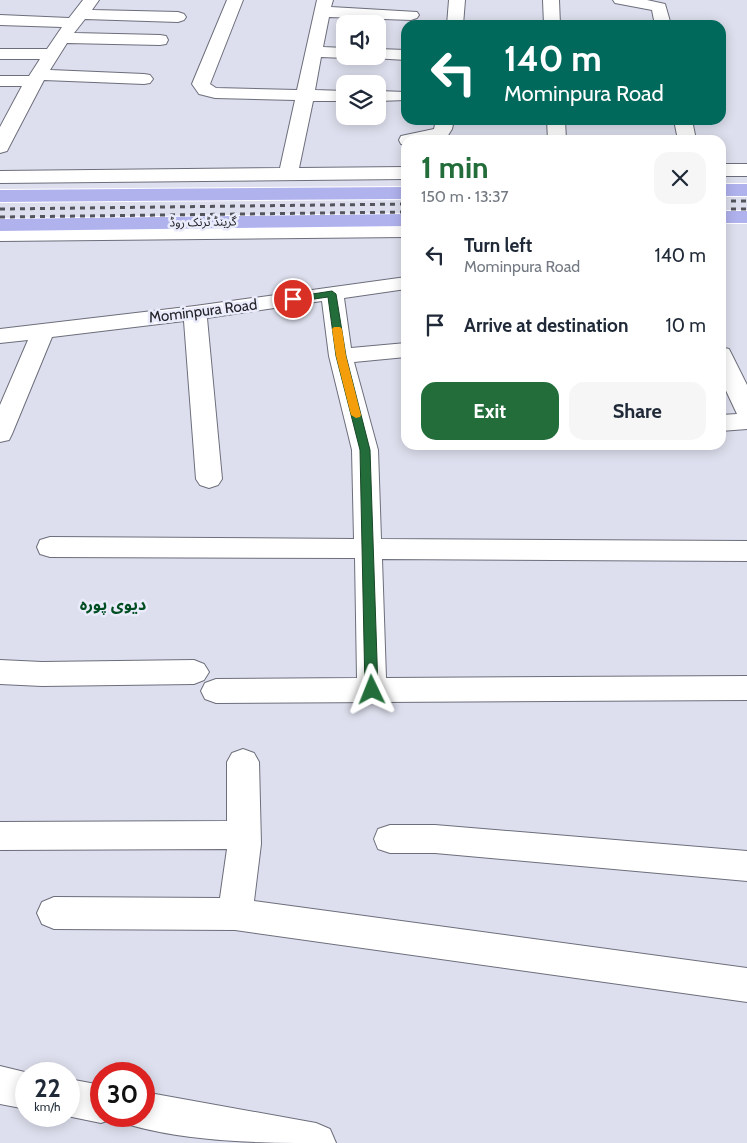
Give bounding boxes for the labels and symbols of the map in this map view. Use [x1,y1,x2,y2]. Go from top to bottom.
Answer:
street label: گرینڈ ٹرنک روڈ [169,213,238,230]
pin [272,278,314,320]
street label: Mominpura Road [148,295,258,327]
district label: دیوی پورہ [80,595,146,615]
position arrow [345,663,397,715]
speed limit sign: 30 [90,1062,155,1127]

